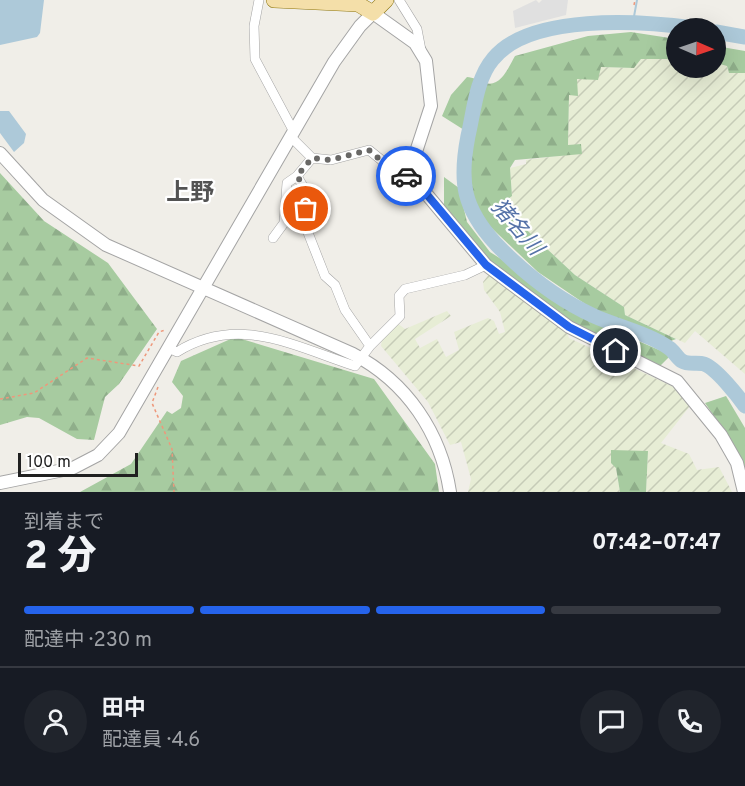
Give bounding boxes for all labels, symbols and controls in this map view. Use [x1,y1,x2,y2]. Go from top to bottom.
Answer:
north arrow [666,18,726,78]
map controls [666,18,726,78]
courier [376,146,436,206]
icon: car [390,160,423,193]
district label: 上野 [166,179,214,209]
pin [280,183,331,234]
icon: bag [289,192,322,225]
water label: 猪名川 [484,194,549,263]
pin [590,325,641,376]
icon: home [599,334,632,367]
scale bar [18,450,138,478]
text: 100 m [27,453,71,473]
text: 到着まで [24,510,104,536]
text: 07:42–07:47 [592,530,721,557]
text: 2 分 [24,534,97,583]
text: 配達中 · 230 m [24,628,152,654]
button: person [24,690,87,753]
button: chat [580,690,643,753]
button: phone [658,690,721,753]
text: 田中 [102,696,146,723]
text: 配達員 · 4.6 [102,728,200,754]

